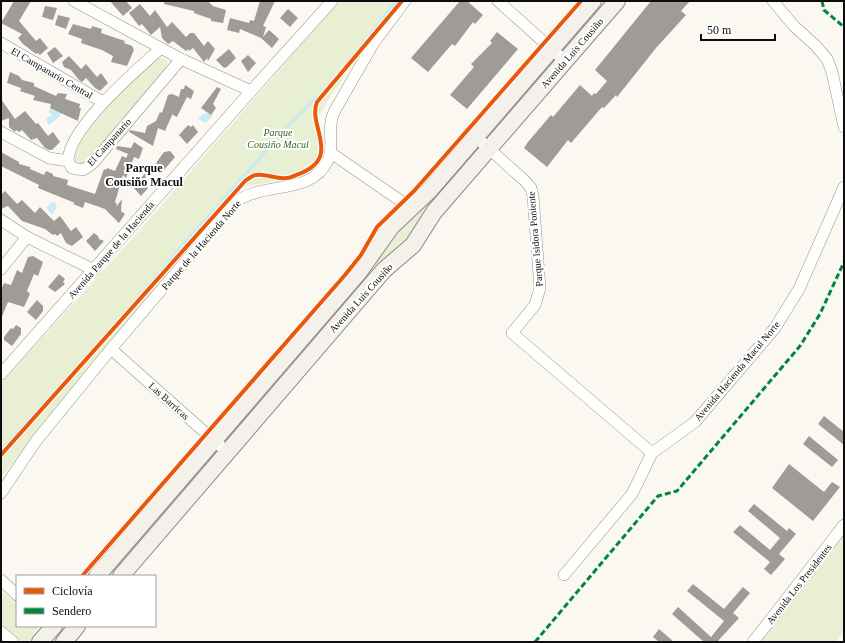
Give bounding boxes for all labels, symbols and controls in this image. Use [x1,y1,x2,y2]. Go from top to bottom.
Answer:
street label: Avenida Luis Cousiño [539,16,605,90]
scale bar [701,16,775,42]
text: 50 m [707,23,732,37]
street label: El Campanario Central [9,45,95,101]
street label: El Campanario [85,116,133,168]
park label: Parque Cousiño Macul [247,127,309,150]
district label: Parque Cousiño Macul [105,161,184,189]
street label: Parque Isidora Poniente [525,190,545,287]
street label: Parque de la Hacienda Norte [159,198,243,292]
street label: Avenida Parque de la Hacienda [66,199,157,301]
street label: Avenida Luis Cousiño [327,261,395,335]
street label: Avenida Hacienda Macul Norte [692,319,782,423]
street label: Las Barricas [147,380,191,422]
street label: Avenida Los Presidentes [764,542,834,626]
legend [16,575,156,627]
text: Ciclovía [52,584,93,598]
text: Sendero [52,604,91,618]

